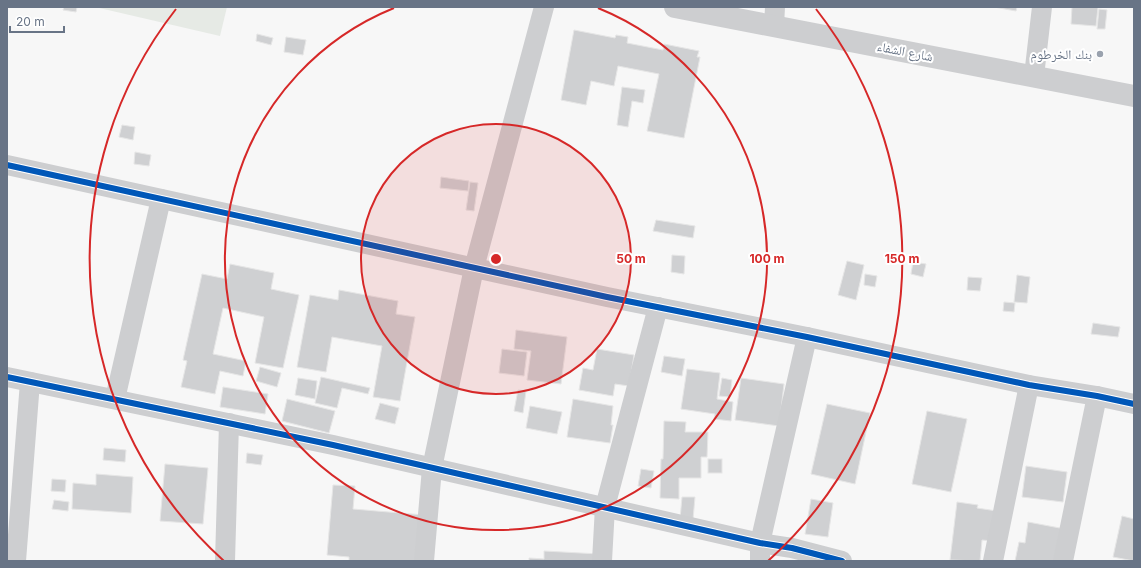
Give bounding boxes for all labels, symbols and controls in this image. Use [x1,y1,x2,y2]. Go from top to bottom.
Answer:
scale bar [10,8,64,34]
text: 20 m [16,14,45,29]
street label: شارع الشفاء [875,38,934,66]
place label: بنك الخرطوم [1031,46,1092,63]
marker: بنك الخرطوم [1095,49,1105,59]
text: 50 m [616,251,646,266]
text: 100 m [749,251,785,266]
text: 150 m [885,251,919,266]
centre of rings [489,252,503,266]

